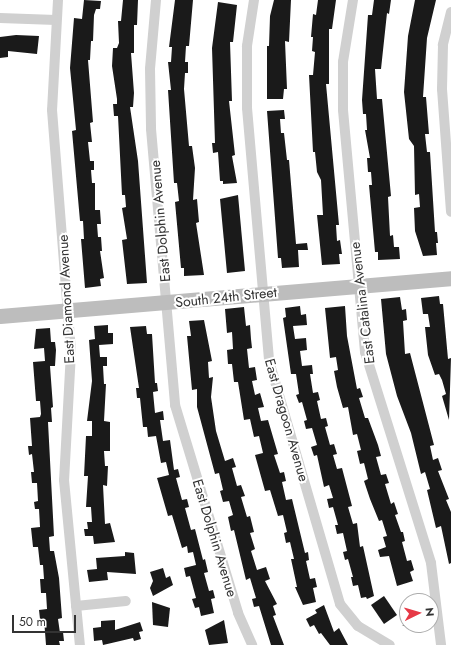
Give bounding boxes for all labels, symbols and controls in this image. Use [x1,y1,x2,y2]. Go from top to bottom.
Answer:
street label: East Dolphin Avenue [146,159,174,283]
street label: East Diamond Avenue [54,234,78,364]
street label: East Catalina Avenue [346,241,378,365]
street label: South 24th Street [174,283,278,311]
street label: East Dragoon Avenue [261,357,313,483]
street label: East Dolphin Avenue [189,477,241,599]
north arrow [399,593,439,633]
scale bar [14,607,78,633]
text: N [422,607,438,617]
text: 50 m [19,613,46,631]

